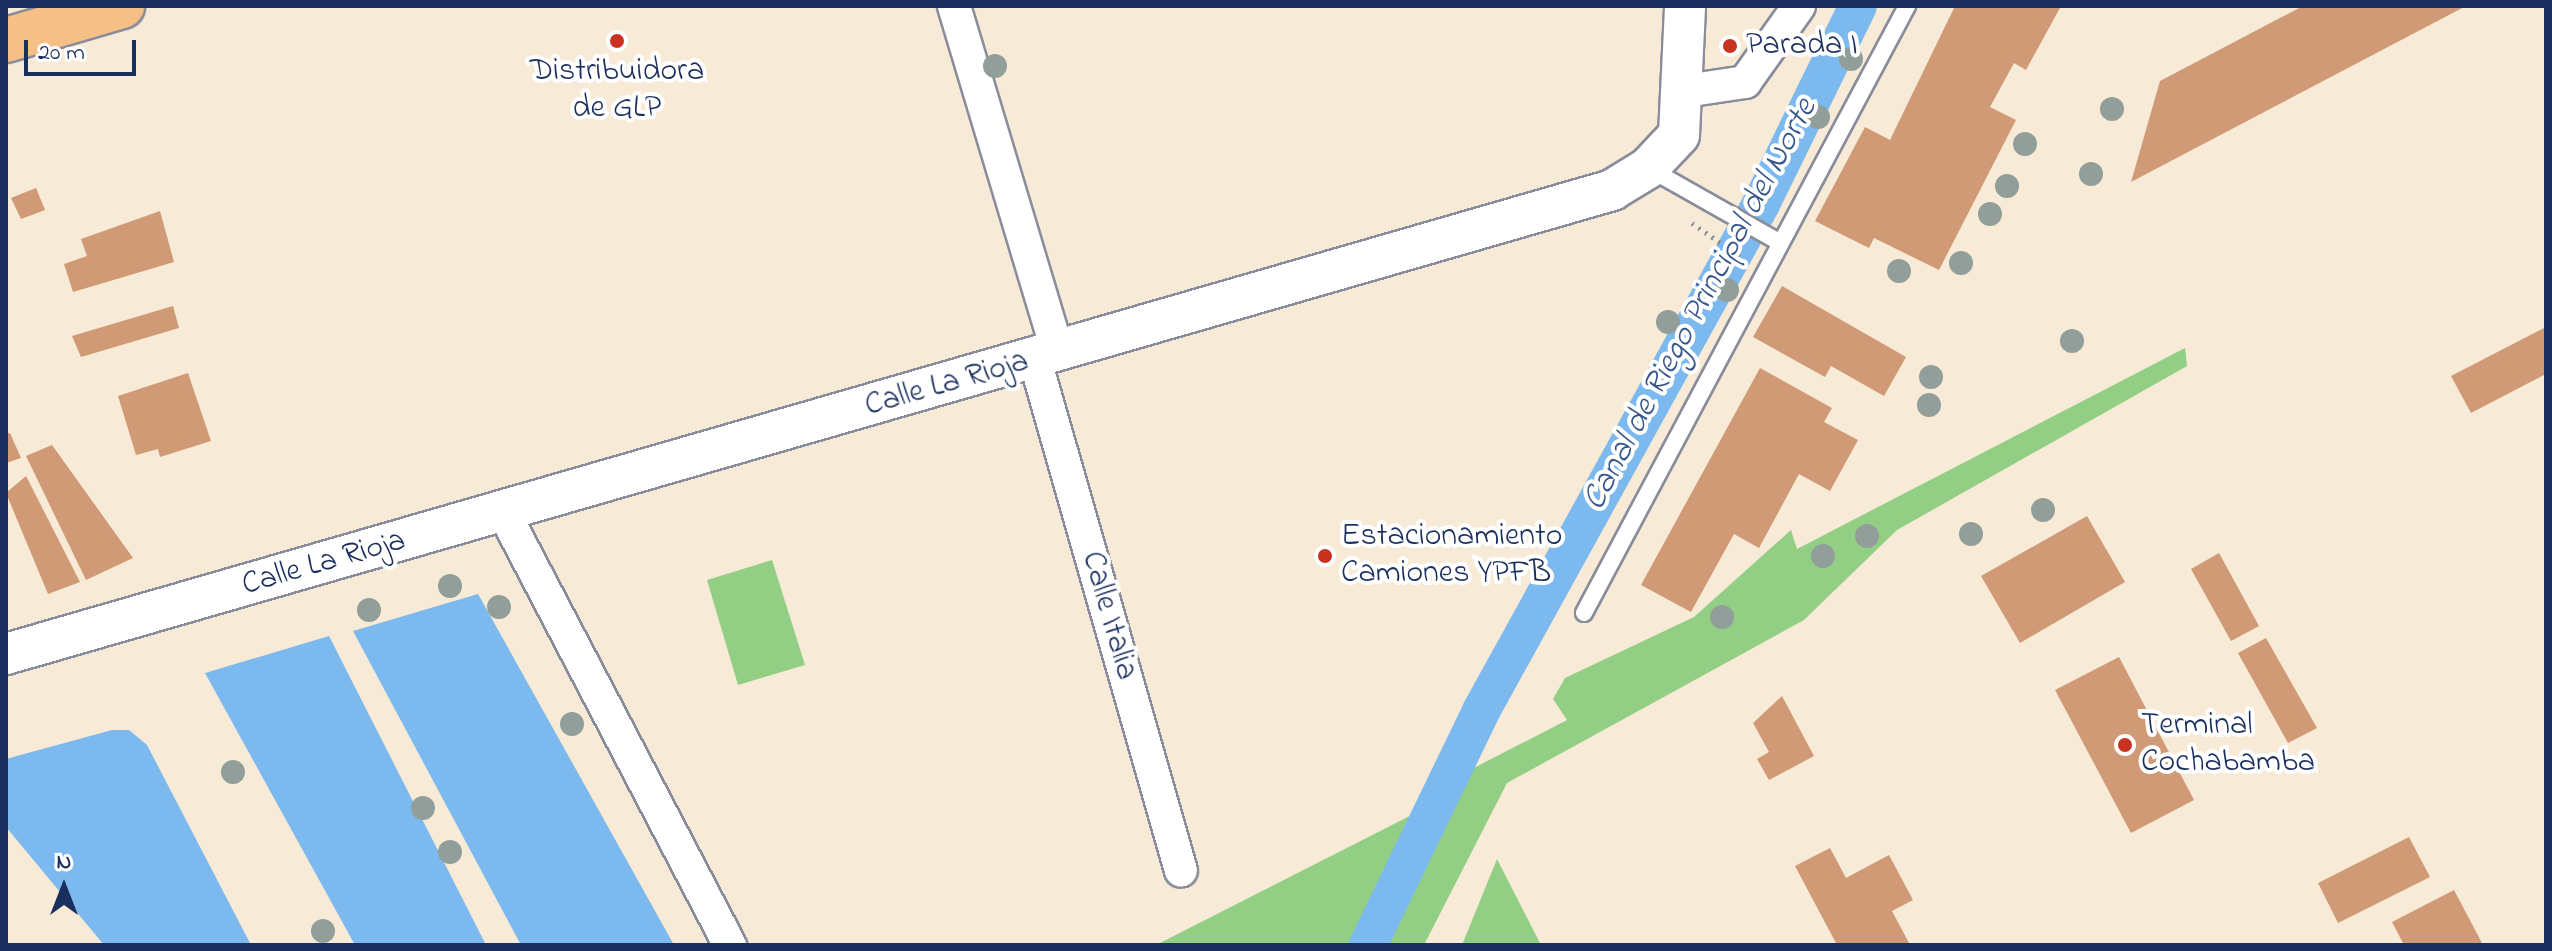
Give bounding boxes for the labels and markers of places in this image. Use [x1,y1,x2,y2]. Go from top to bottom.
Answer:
place label: Parada I [1746,27,1858,65]
marker: Distribuidora de GLP [608,32,626,50]
marker: Parada I [1721,37,1739,55]
place label: Distribuidora de GLP [530,54,704,129]
place label: Estacionamiento Camiones YPFB [1341,519,1562,594]
marker: Estacionamiento Camiones YPFB [1316,547,1334,565]
place label: Terminal Cochabamba [2141,708,2315,783]
marker: Terminal Cochabamba [2116,736,2134,754]

